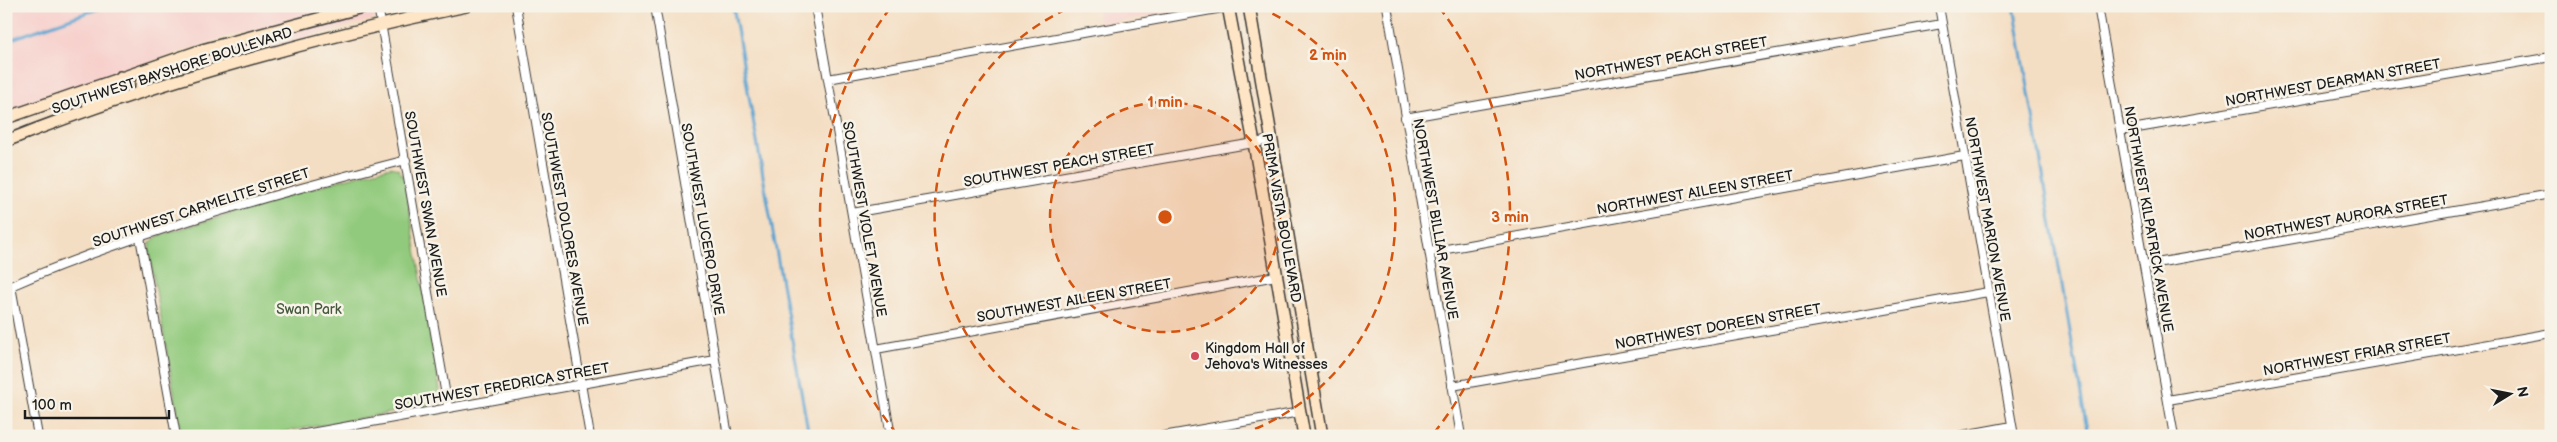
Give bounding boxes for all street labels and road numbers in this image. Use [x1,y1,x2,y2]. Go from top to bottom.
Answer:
street label: SOUTHWEST BAYSHORE BOULEVARD [50,23,295,117]
street label: NORTHWEST PEACH STREET [1573,33,1769,84]
street label: NORTHWEST DEARMAN STREET [2224,55,2443,110]
street label: NORTHWEST KILPATRICK AVENUE [2120,105,2177,334]
street label: SOUTHWEST SWAN AVENUE [401,110,450,298]
street label: SOUTHWEST DOLORES AVENUE [537,111,592,327]
street label: NORTHWEST MARION AVENUE [1961,115,2014,323]
street label: NORTHWEST BILLIAR AVENUE [1409,117,1462,321]
street label: SOUTHWEST VIOLET AVENUE [839,120,890,318]
street label: SOUTHWEST LUCERO DRIVE [677,122,728,316]
street label: PRIMA VISTA BOULEVARD [1258,132,1305,304]
street label: SOUTHWEST PEACH STREET [962,140,1157,191]
street label: SOUTHWEST CARMELITE STREET [90,164,312,251]
street label: NORTHWEST AILEEN STREET [1596,167,1795,218]
street label: NORTHWEST AURORA STREET [2243,191,2450,244]
street label: SOUTHWEST AILEEN STREET [975,275,1173,326]
street label: NORTHWEST DOREEN STREET [1614,300,1823,353]
street label: NORTHWEST FRIAR STREET [2262,329,2453,379]
street label: SOUTHWEST FREDRICA STREET [393,359,611,414]

